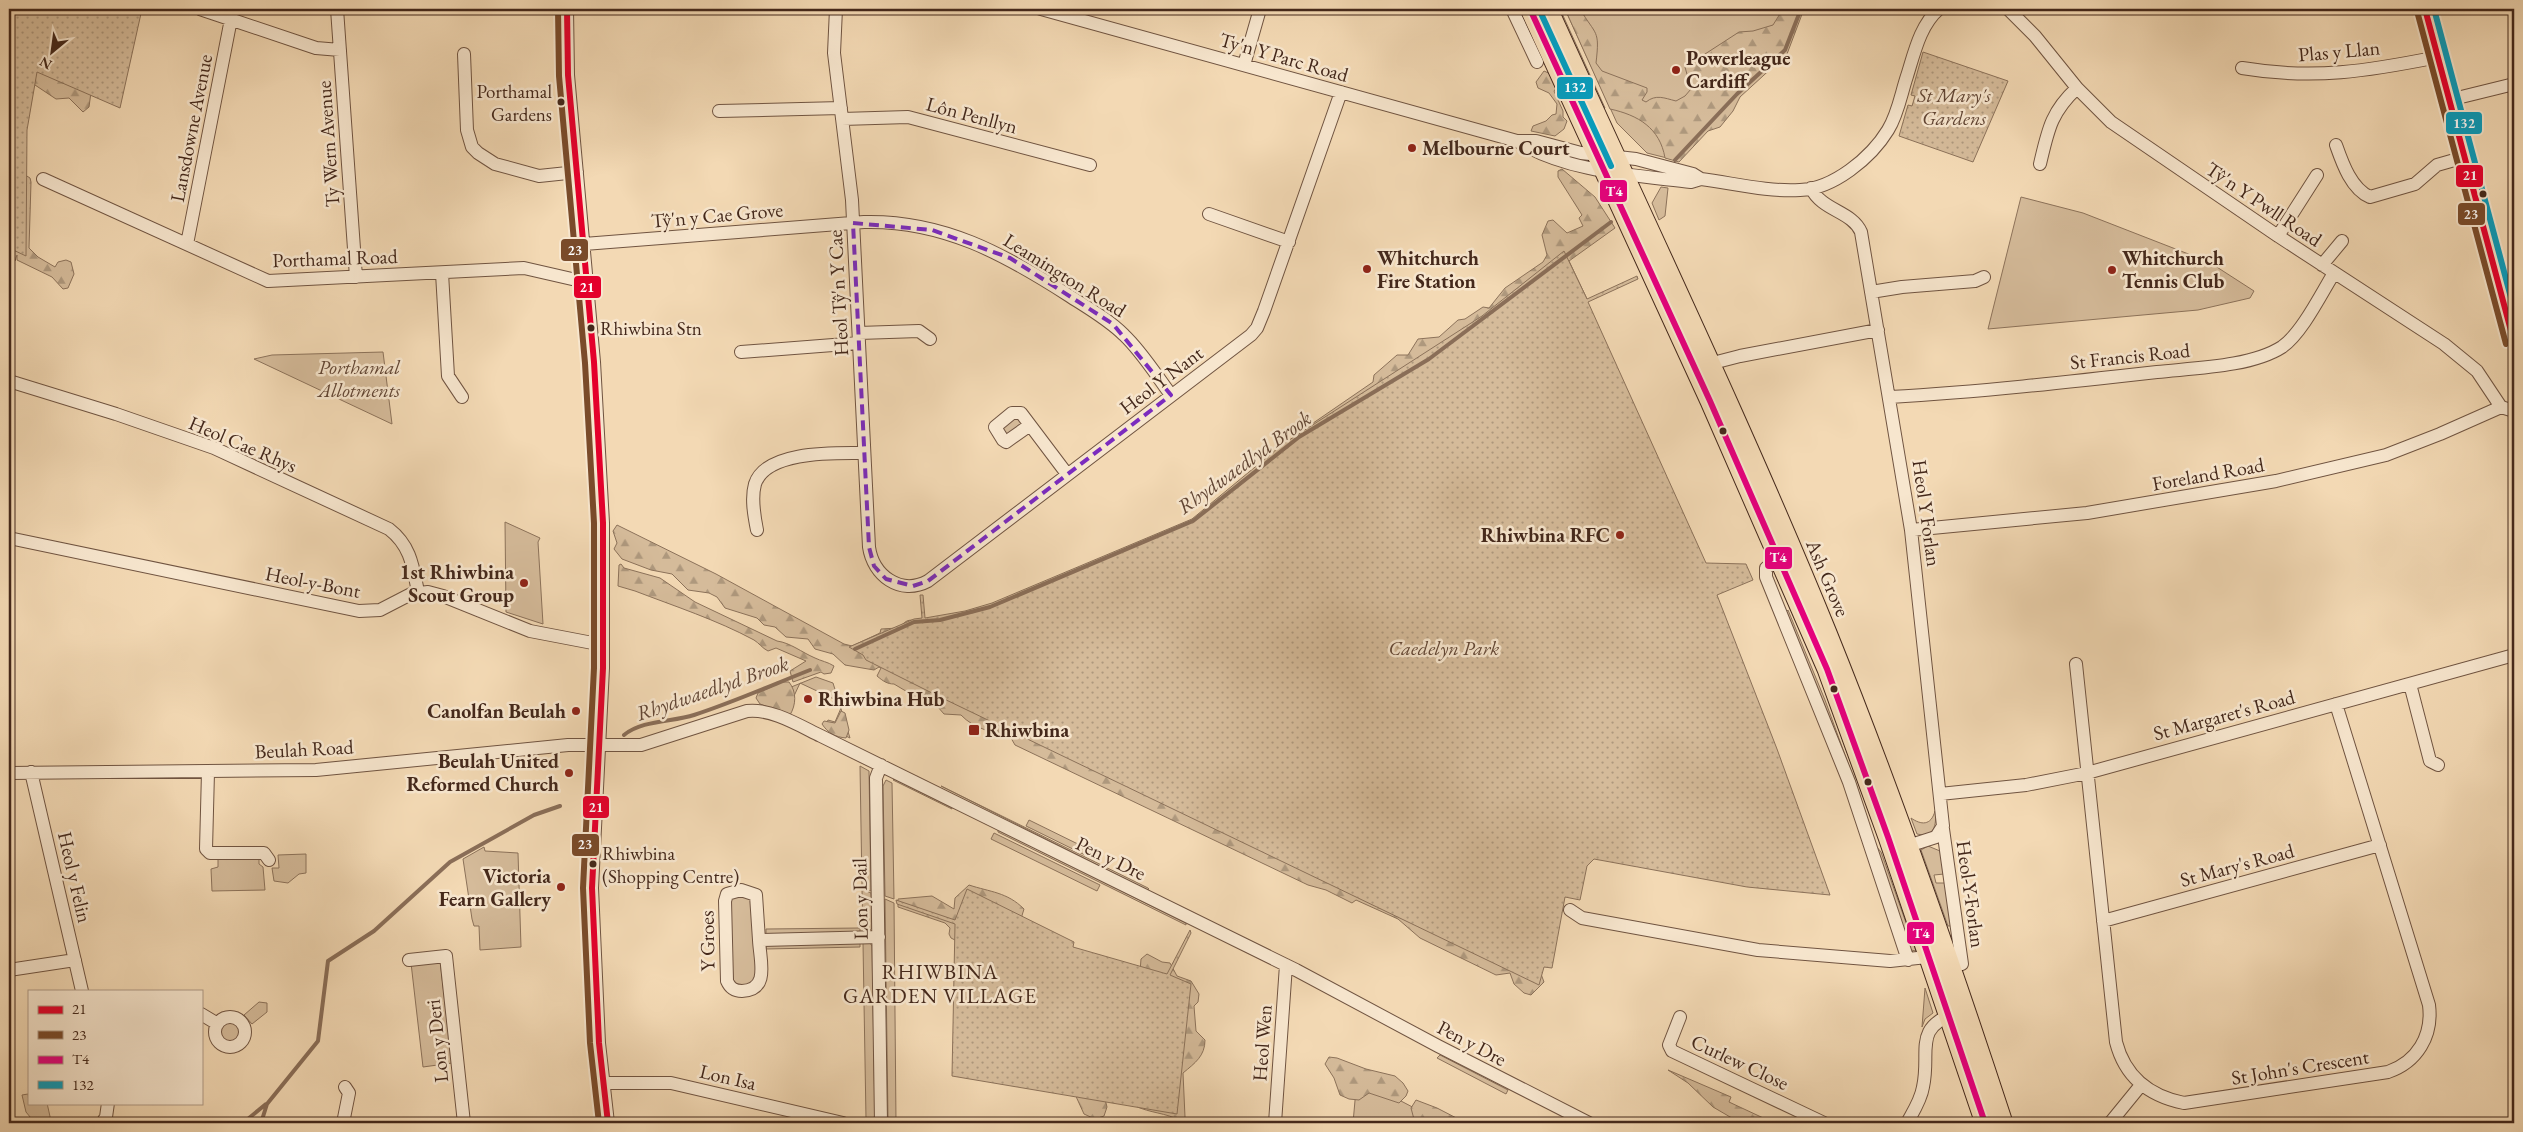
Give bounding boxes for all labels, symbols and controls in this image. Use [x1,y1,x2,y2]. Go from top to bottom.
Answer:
street label: Ty'n Y Parc Road [1217,26,1352,88]
north arrow [28,28,78,78]
street label: Plas y Llan [2297,34,2381,68]
place label: Powerleague Cardiff [1686,45,1790,94]
text: N [36,52,55,74]
street label: Lansdowne Avenue [164,52,218,204]
marker: Powerleague Cardiff [1670,64,1682,76]
line badge: 132 [1556,76,1594,100]
text: 132 [1564,78,1587,96]
place label: Porthamal Gardens [476,79,552,127]
street label: Ty Wern Avenue [311,80,345,208]
park label: St Mary's Gardens [1916,82,1991,131]
street label: Lôn Penllyn [923,90,1021,140]
marker: Porthamal Gardens [556,97,566,107]
line badge: 132 [2445,111,2483,135]
text: 132 [2453,114,2476,132]
place label: Melbourne Court [1422,135,1570,161]
marker: Melbourne Court [1406,142,1418,154]
street label: Tŷ'n Y Pwll Road [2201,156,2328,253]
line badge: 21 [2455,164,2484,188]
text: 21 [2463,166,2477,184]
line badge: T4 [1599,179,1628,203]
text: T4 [1605,182,1623,200]
unlabelled marker [2478,189,2488,199]
street label: Tŷ'n y Cae Grove [650,196,784,234]
line badge: 23 [2457,202,2486,226]
text: 23 [2464,205,2478,223]
street label: Leamington Road [999,227,1132,324]
street label: Heol Tŷ'n Y Cae [822,229,854,357]
line badge: 23 [560,238,589,262]
text: 23 [568,241,582,259]
street label: Porthamal Road [272,243,399,273]
place label: Whitchurch Fire Station [1377,245,1479,294]
place label: Whitchurch Tennis Club [2122,245,2225,294]
marker: Whitchurch Fire Station [1361,263,1373,275]
marker: Whitchurch Tennis Club [2106,264,2118,276]
line badge: 21 [573,275,602,299]
text: 21 [580,278,594,296]
place label: Rhiwbina Stn [600,316,702,341]
marker: Rhiwbina Stn [586,323,596,333]
street label: St Francis Road [2069,337,2192,375]
street label: Heol Y Nant [1114,340,1209,420]
park label: Porthamal Allotments [316,354,401,403]
water label: Rhydwaedlyd Brook [1171,404,1317,520]
street label: Heol Cae Rhys [185,410,301,478]
unlabelled marker [1718,426,1728,436]
street label: Foreland Road [2150,451,2267,497]
street label: Heol Y Forlan [1907,458,1947,568]
place label: Rhiwbina RFC [1481,522,1610,548]
marker: Rhiwbina RFC [1614,529,1626,541]
street label: Ash Grove [1800,534,1856,621]
line badge: T4 [1764,546,1793,570]
text: T4 [1769,548,1787,566]
place label: 1st Rhiwbina Scout Group [400,559,514,608]
street label: Heol-y-Bont [263,560,363,604]
marker: 1st Rhiwbina Scout Group [518,577,530,589]
park label: Caedelyn Park [1389,635,1499,661]
water label: Rhydwaedlyd Brook [632,649,792,727]
street label: St Margaret's Road [2150,683,2299,746]
unlabelled marker [1829,684,1839,694]
place label: Rhiwbina Hub [818,686,945,712]
marker: Rhiwbina Hub [802,693,814,705]
place label: Canolfan Beulah [427,698,566,724]
marker: Canolfan Beulah [570,705,582,717]
place label: Rhiwbina [985,717,1069,743]
marker: Rhiwbina [967,723,981,737]
street label: Beulah Road [254,733,355,765]
place label: Beulah United Reformed Church [407,748,559,797]
marker: Beulah United Reformed Church [563,767,575,779]
unlabelled marker [1863,777,1873,787]
line badge: 21 [582,795,610,819]
text: 21 [589,798,603,816]
street label: Heol y Felin [52,829,98,925]
street label: Pen y Dre [1072,830,1150,886]
line badge: 23 [571,833,600,857]
text: 23 [578,835,592,853]
street label: St Mary's Road [2177,837,2298,893]
street label: Heol-Y-Forlan [1951,839,1991,950]
place label: Rhiwbina (Shopping Centre) [602,841,739,889]
street label: Lon y Dail [846,858,874,940]
marker: Rhiwbina (Shopping Centre) [588,859,598,869]
place label: Victoria Fearn Gallery [439,863,551,912]
marker: Victoria Fearn Gallery [555,881,567,893]
street label: Y Groes [693,910,721,972]
line badge: T4 [1906,921,1935,945]
text: T4 [1912,924,1930,942]
district label: RHIWBINA GARDEN VILLAGE [843,958,1037,1009]
legend [28,990,202,1104]
street label: Lon y Deri [420,998,454,1084]
text: 21 [72,999,86,1018]
street label: Heol Wen [1246,1003,1278,1082]
street label: Pen y Dre [1433,1014,1511,1072]
text: 23 [72,1025,86,1044]
street label: Curlew Close [1687,1028,1793,1096]
street label: St John's Crescent [2229,1043,2371,1091]
text: T4 [72,1049,90,1068]
street label: Lon Isa [697,1058,759,1096]
text: 132 [72,1075,94,1094]

